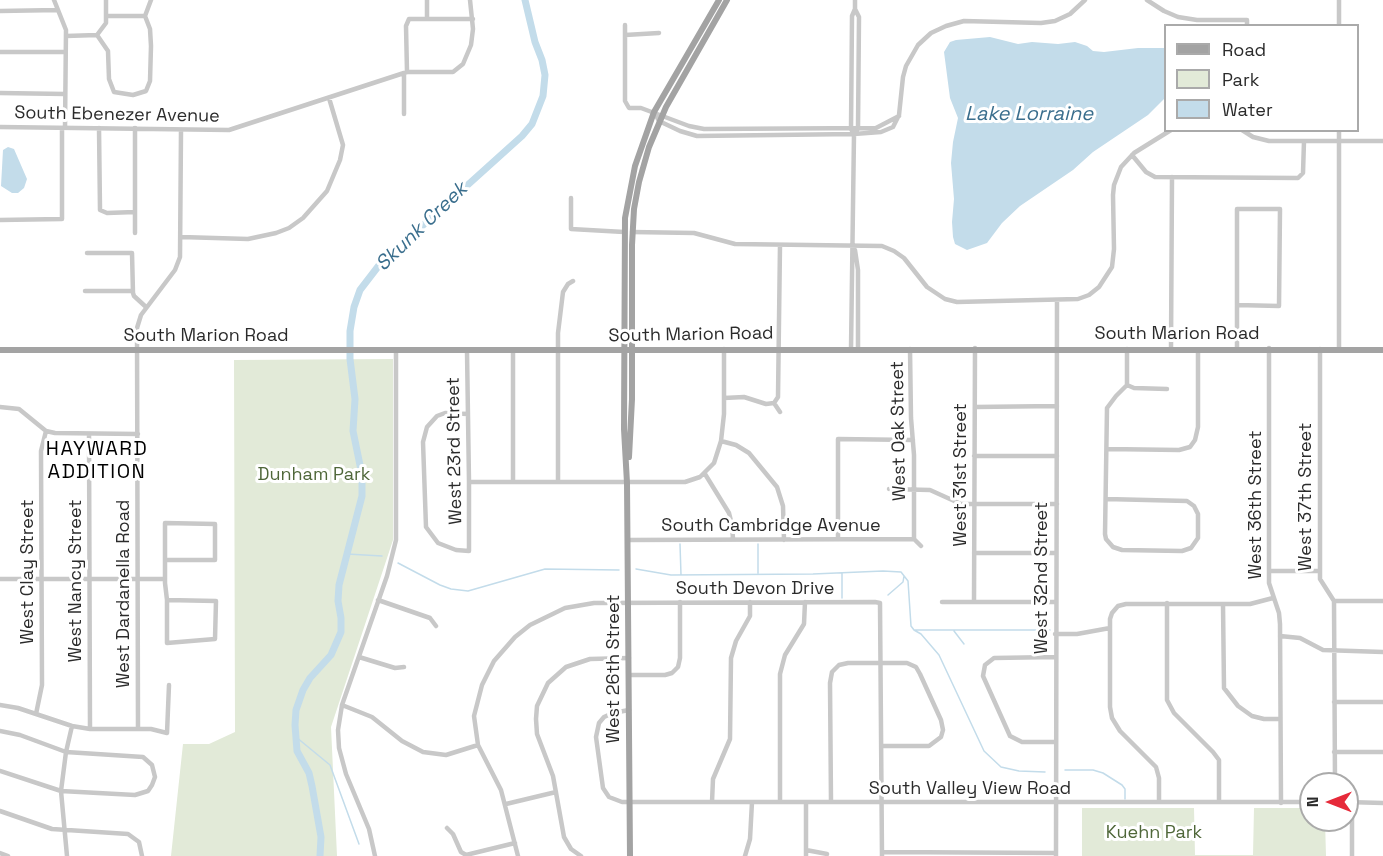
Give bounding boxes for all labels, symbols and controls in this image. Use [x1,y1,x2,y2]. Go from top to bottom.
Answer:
legend [1164,24,1359,132]
text: Road [1222,38,1266,61]
text: Park [1222,68,1259,91]
text: Water [1222,98,1273,121]
street label: South Ebenezer Avenue [14,102,220,128]
water label: Lake Lorraine [965,103,1093,127]
water label: Skunk Creek [371,177,473,277]
street label: South Marion Road [608,323,774,347]
street label: South Marion Road [1094,323,1260,345]
street label: South Marion Road [123,325,289,347]
street label: West Oak Street [887,361,911,501]
street label: West 23rd Street [443,377,467,525]
street label: West 31st Street [950,403,972,547]
street label: West 37th Street [1295,423,1317,571]
street label: West 36th Street [1245,430,1267,580]
district label: HAYWARD ADDITION [46,438,148,485]
park label: Dunham Park [258,464,370,486]
street label: West Clay Street [17,499,39,645]
street label: West Nancy Street [65,499,87,663]
street label: West Dardanella Road [113,500,135,688]
street label: West 32nd Street [1031,502,1053,654]
street label: South Cambridge Avenue [661,515,881,537]
street label: South Devon Drive [676,578,834,600]
street label: West 26th Street [603,594,625,744]
north arrow [1299,772,1359,832]
street label: South Valley View Road [869,778,1071,800]
text: N [1302,797,1323,807]
park label: Kuehn Park [1106,822,1202,844]

